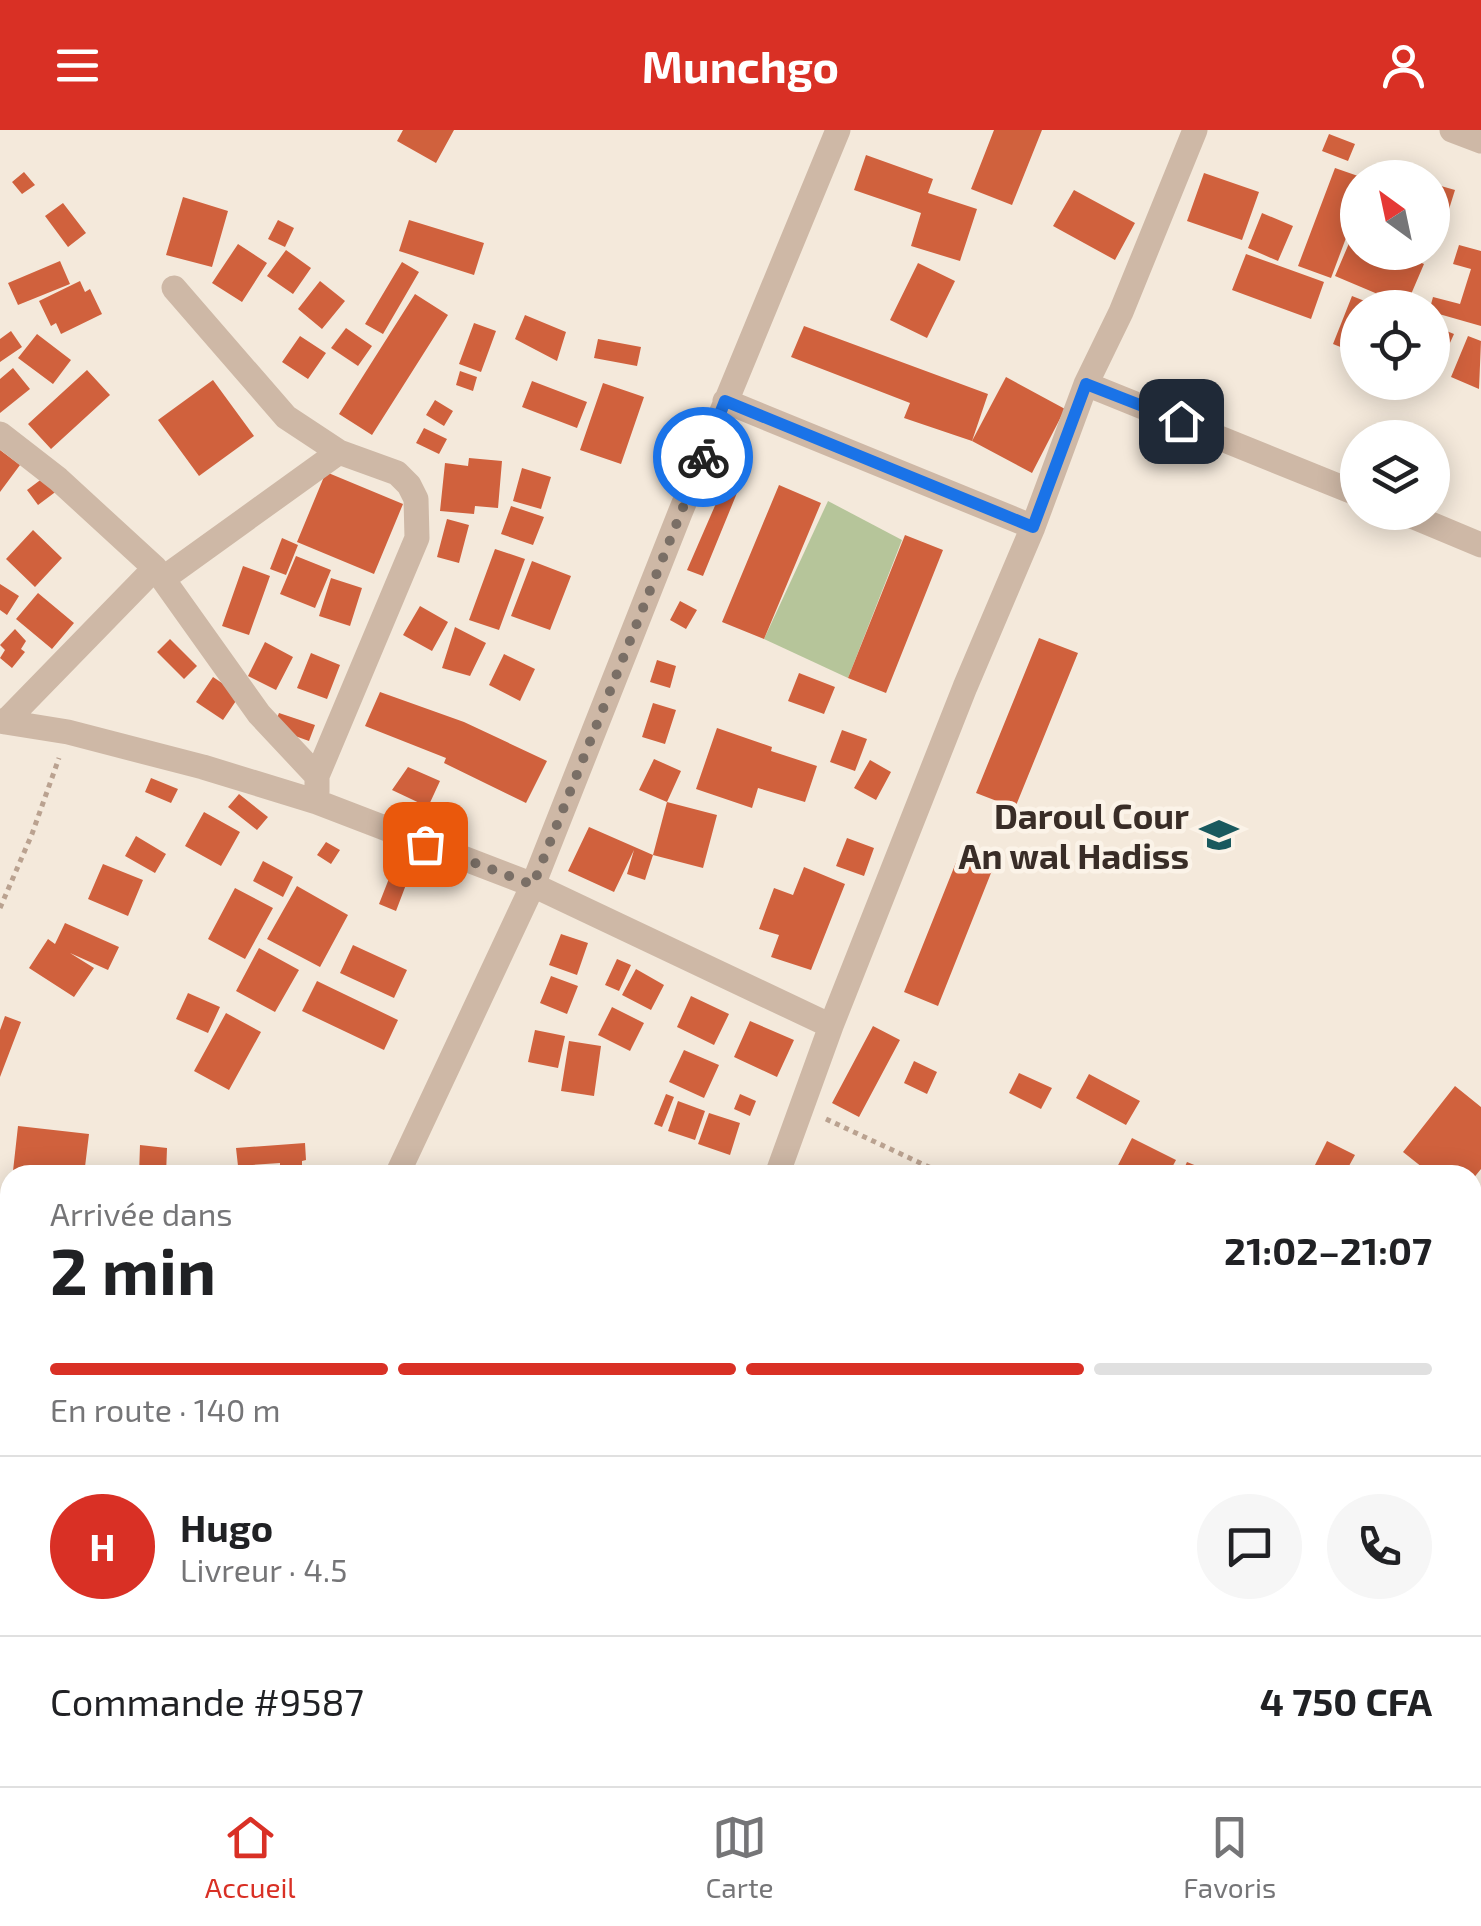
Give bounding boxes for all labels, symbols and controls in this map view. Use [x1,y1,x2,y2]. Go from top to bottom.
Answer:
icon: menu [50,38,105,93]
text: Munchgo [642,38,839,92]
icon: person [1376,38,1431,93]
north arrow [1340,160,1450,270]
map controls [1340,160,1450,530]
button: locate [1340,290,1450,400]
pin [1139,379,1224,464]
icon: home [1154,394,1209,449]
courier [653,407,753,507]
button: layers [1340,420,1450,530]
icon: bike [676,430,731,485]
place label: Daroul Cour An wal Hadiss [959,794,1189,876]
pin [383,802,468,887]
school or university icon: Daroul Cour An wal Hadiss [1198,814,1240,856]
icon: bag [398,817,453,872]
text: Arrivée dans [50,1194,233,1232]
text: 21:02–21:07 [1224,1227,1432,1273]
text: 2 min [50,1230,216,1308]
text: En route · 140 m [50,1390,281,1428]
button: chat [1197,1494,1302,1599]
button: phone [1327,1494,1432,1599]
text: Hugo [180,1504,273,1550]
text: H [89,1523,116,1569]
text: Livreur · 4.5 [180,1550,347,1588]
text: Commande #9587 [50,1678,364,1724]
text: 4 750 CFA [1260,1678,1432,1724]
tab: Accueil [205,1810,296,1904]
tab: Carte [705,1810,774,1904]
tab: Favoris [1183,1810,1276,1904]

